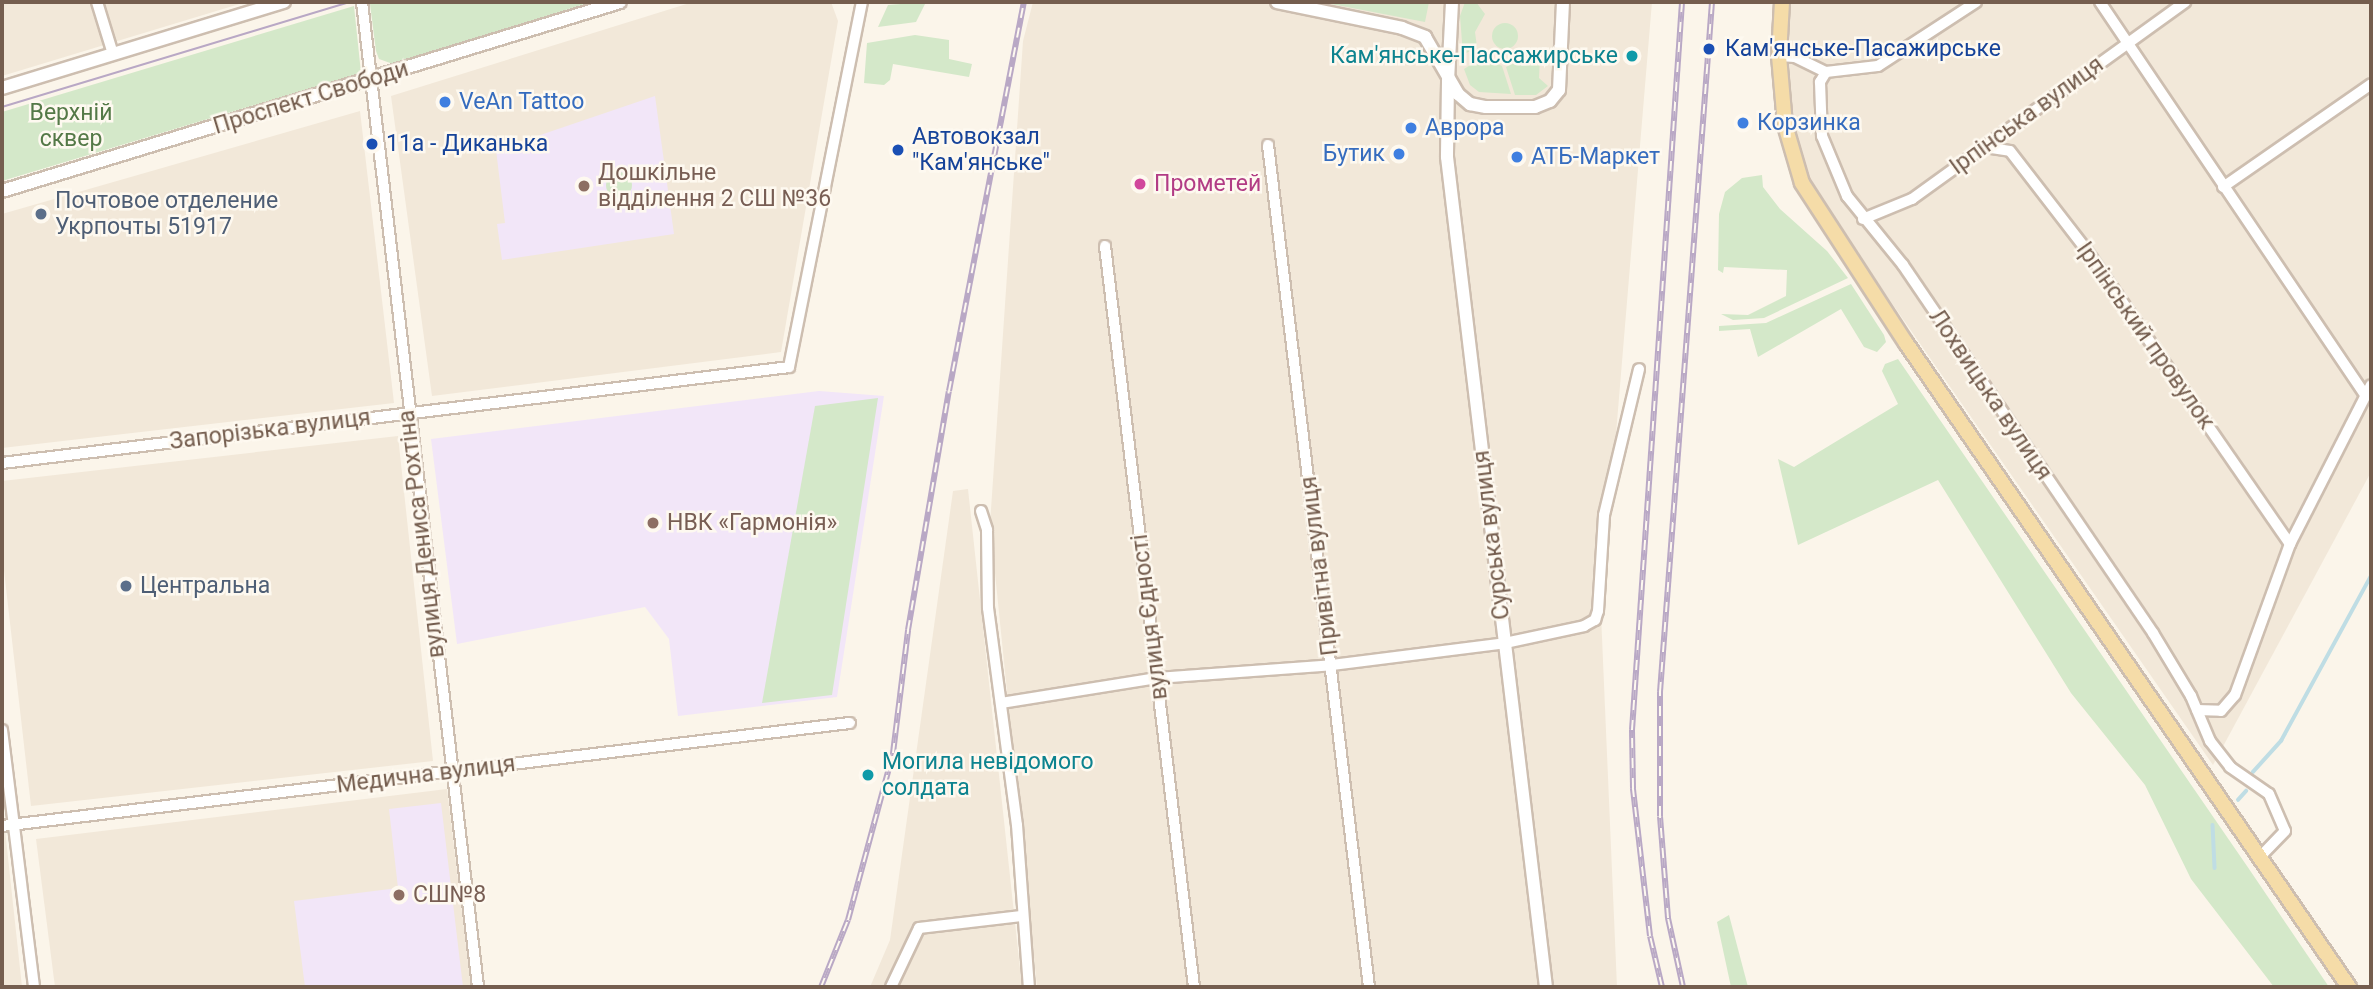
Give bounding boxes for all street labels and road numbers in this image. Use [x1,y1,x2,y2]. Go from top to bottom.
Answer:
street label: Ірпінська вулиця [1945,51,2109,181]
street label: Проспект Свободи [210,55,412,141]
street label: Ірпінський провулок [2070,237,2220,435]
street label: Лохвицька вулиця [1923,304,2057,486]
street label: Запорізька вулиця [168,404,372,456]
street label: вулиця Дениса Рохтіна [393,409,451,659]
street label: Сурська вулиця [1468,449,1516,621]
street label: Привітна вулиця [1295,475,1345,657]
street label: вулиця Єдності [1126,533,1174,701]
street label: Медична вулиця [335,750,517,800]

